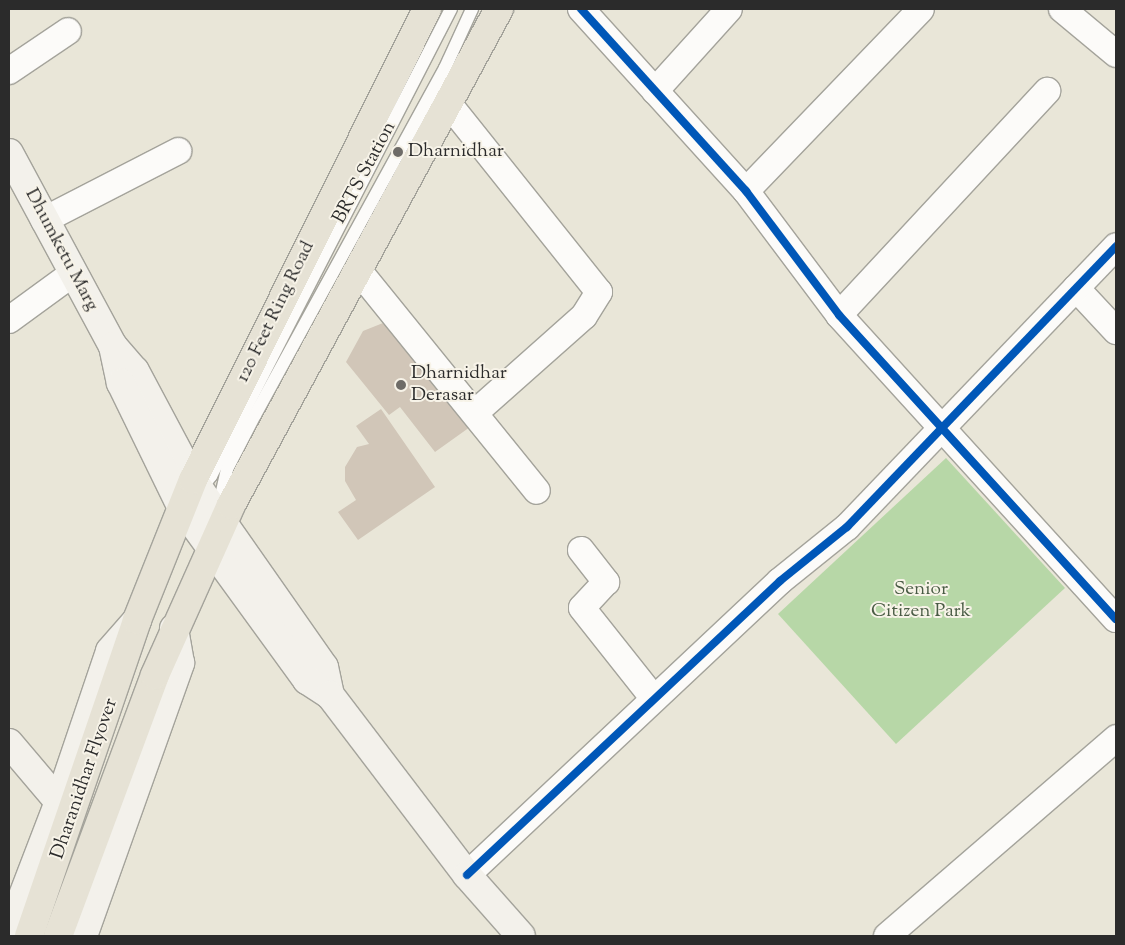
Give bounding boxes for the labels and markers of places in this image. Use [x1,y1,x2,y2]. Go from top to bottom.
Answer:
place label: Dharnidhar [408,141,504,163]
marker: Dharnidhar [392,146,404,158]
place label: Dharnidhar Derasar [411,363,507,407]
marker: Dharnidhar Derasar [395,379,407,391]

